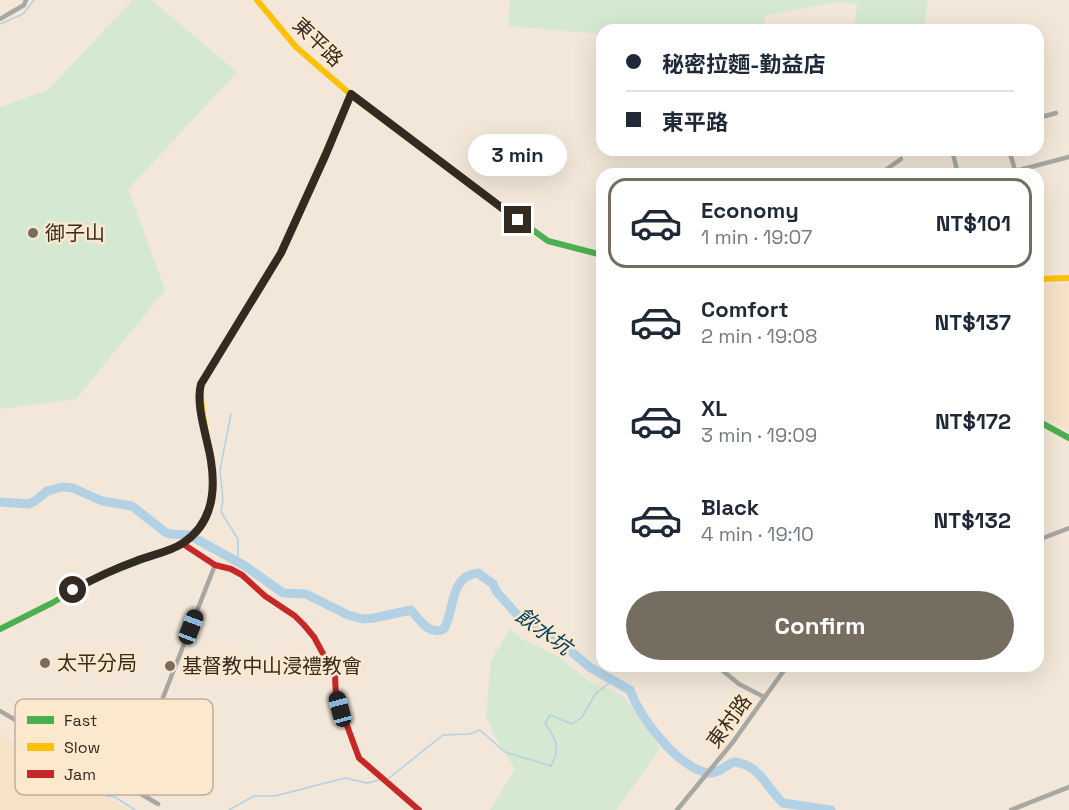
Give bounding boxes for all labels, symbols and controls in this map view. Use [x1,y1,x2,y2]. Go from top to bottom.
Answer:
street label: 東平路 [287,12,349,72]
text: 秘密拉麵-勤益店 [662,50,826,78]
text: 東平路 [662,108,728,136]
callout: 3 min [468,133,568,175]
text: 3 min [492,142,543,168]
icon: car [629,196,683,250]
text: Economy [701,196,799,224]
route end [504,206,531,233]
text: NT$101 [936,209,1011,237]
place label: 御子山 [45,220,105,246]
text: 1 min · 19:07 [701,224,812,250]
marker: 御子山 [26,226,40,240]
icon: car [629,295,683,349]
text: Comfort [701,295,789,323]
text: NT$137 [934,308,1011,336]
text: 2 min · 19:08 [701,323,818,349]
icon: car [629,394,683,448]
text: XL [701,394,727,422]
text: NT$172 [935,407,1011,435]
text: 3 min · 19:09 [701,422,817,448]
icon: car [629,493,683,547]
text: Black [701,493,759,521]
text: NT$132 [934,506,1011,534]
text: 4 min · 19:10 [701,521,814,547]
route start [59,576,86,603]
button: Confirm [626,591,1014,660]
water label: 飲水坑 [511,602,580,662]
car [176,607,206,647]
place label: 太平分局 [57,650,137,676]
place label: 基督教中山浸禮教會 [182,653,362,679]
marker: 太平分局 [38,656,52,670]
marker: 基督教中山浸禮教會 [163,659,177,673]
car [327,689,353,729]
street label: 東村路 [701,689,757,753]
legend [15,699,213,795]
text: Fast [64,710,97,731]
text: Slow [64,737,100,758]
text: Jam [64,764,96,785]

